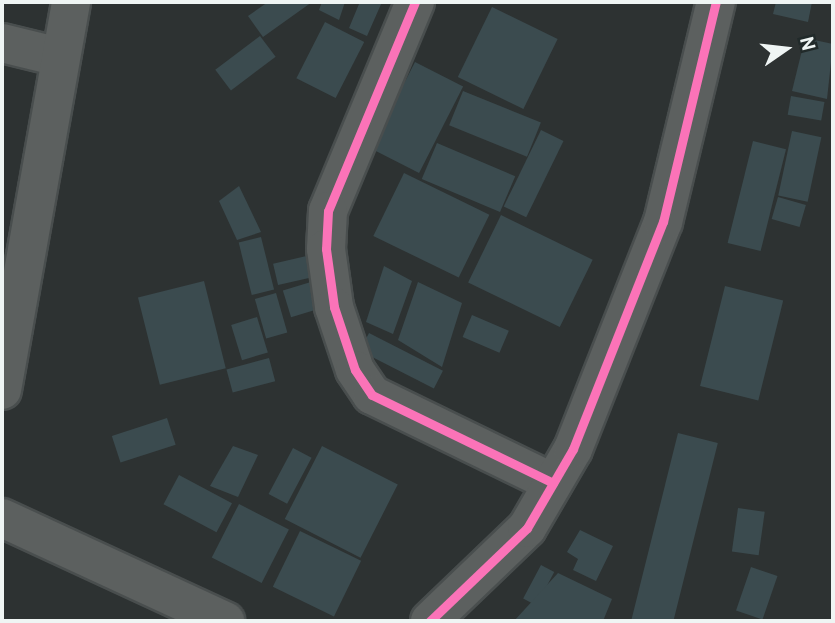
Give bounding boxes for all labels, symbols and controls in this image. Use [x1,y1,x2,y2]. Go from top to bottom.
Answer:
north arrow [751,14,821,84]
text: N [793,34,820,53]

